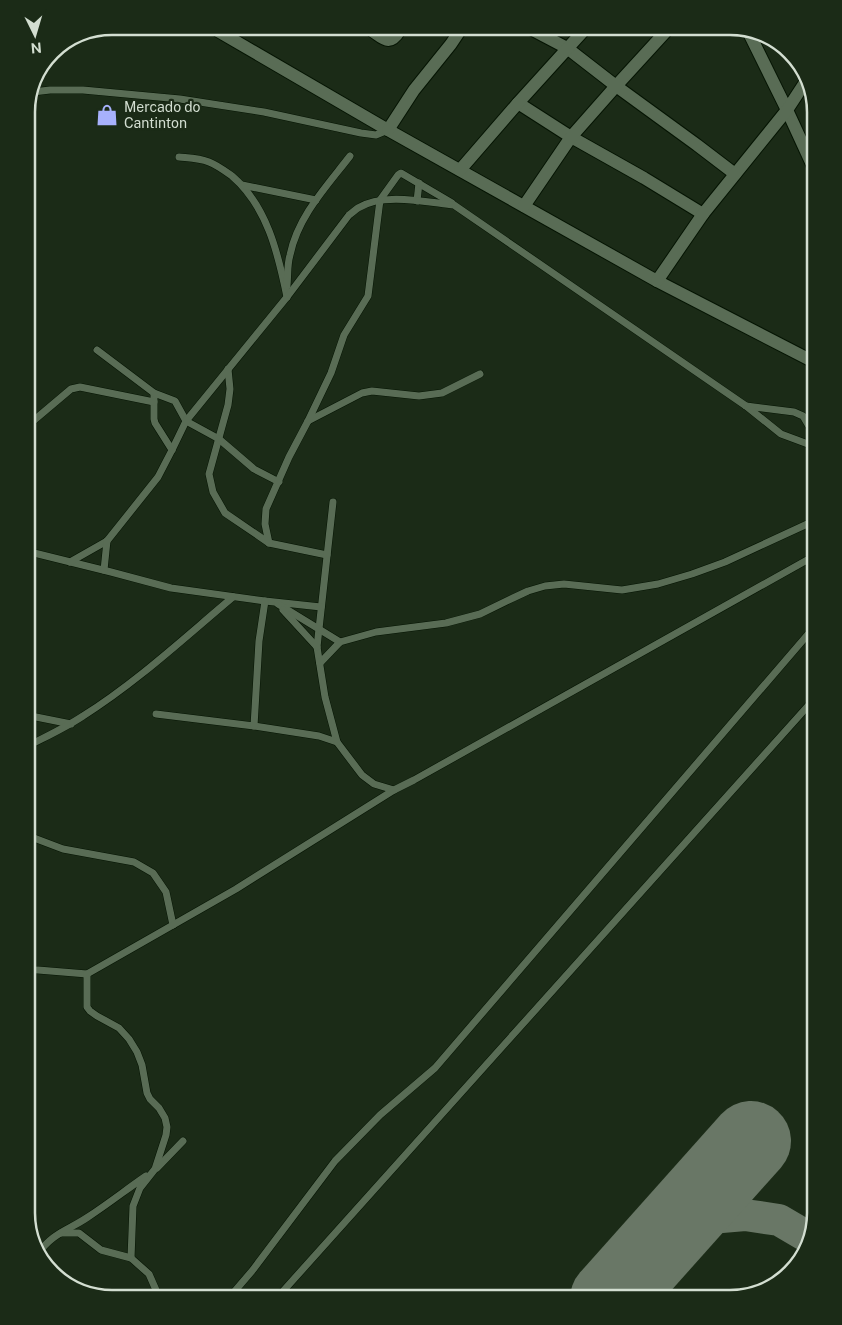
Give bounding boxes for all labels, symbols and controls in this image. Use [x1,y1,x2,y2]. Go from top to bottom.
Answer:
north arrow [10,10,60,60]
text: N [30,40,42,56]
place label: Mercado do Cantinton [124,99,201,131]
shop icon: Mercado do Cantinton [94,102,120,128]

